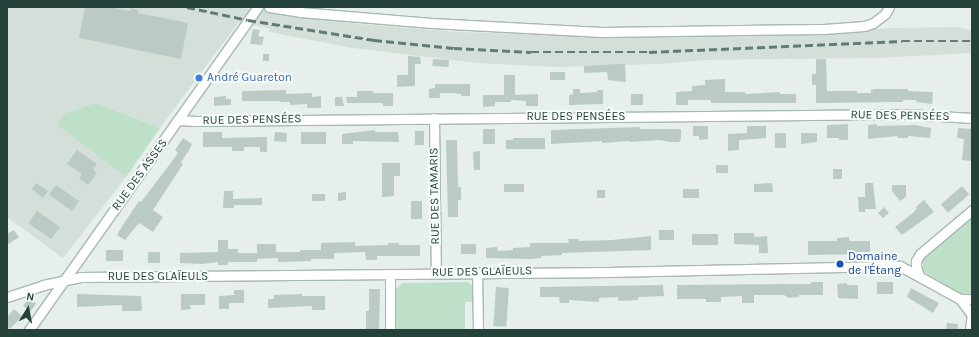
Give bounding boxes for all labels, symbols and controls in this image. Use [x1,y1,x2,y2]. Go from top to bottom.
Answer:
place label: André Guareton [207,71,292,85]
marker: André Guareton [194,73,204,83]
street label: RUE DES PENSÉES [850,108,950,124]
street label: RUE DES PENSÉES [526,110,626,124]
street label: RUE DES PENSÉES [202,112,302,128]
street label: RUE DES ASSES [109,136,171,214]
street label: RUE DES TAMARIS [427,147,443,245]
place label: Domaine de l'Étang [848,250,901,278]
marker: Domaine de l'Étang [835,259,845,269]
street label: RUE DES GLAÏEULS [432,264,532,280]
street label: RUE DES GLAÏEULS [108,270,208,284]
north arrow [8,289,48,329]
text: N [25,290,35,304]

